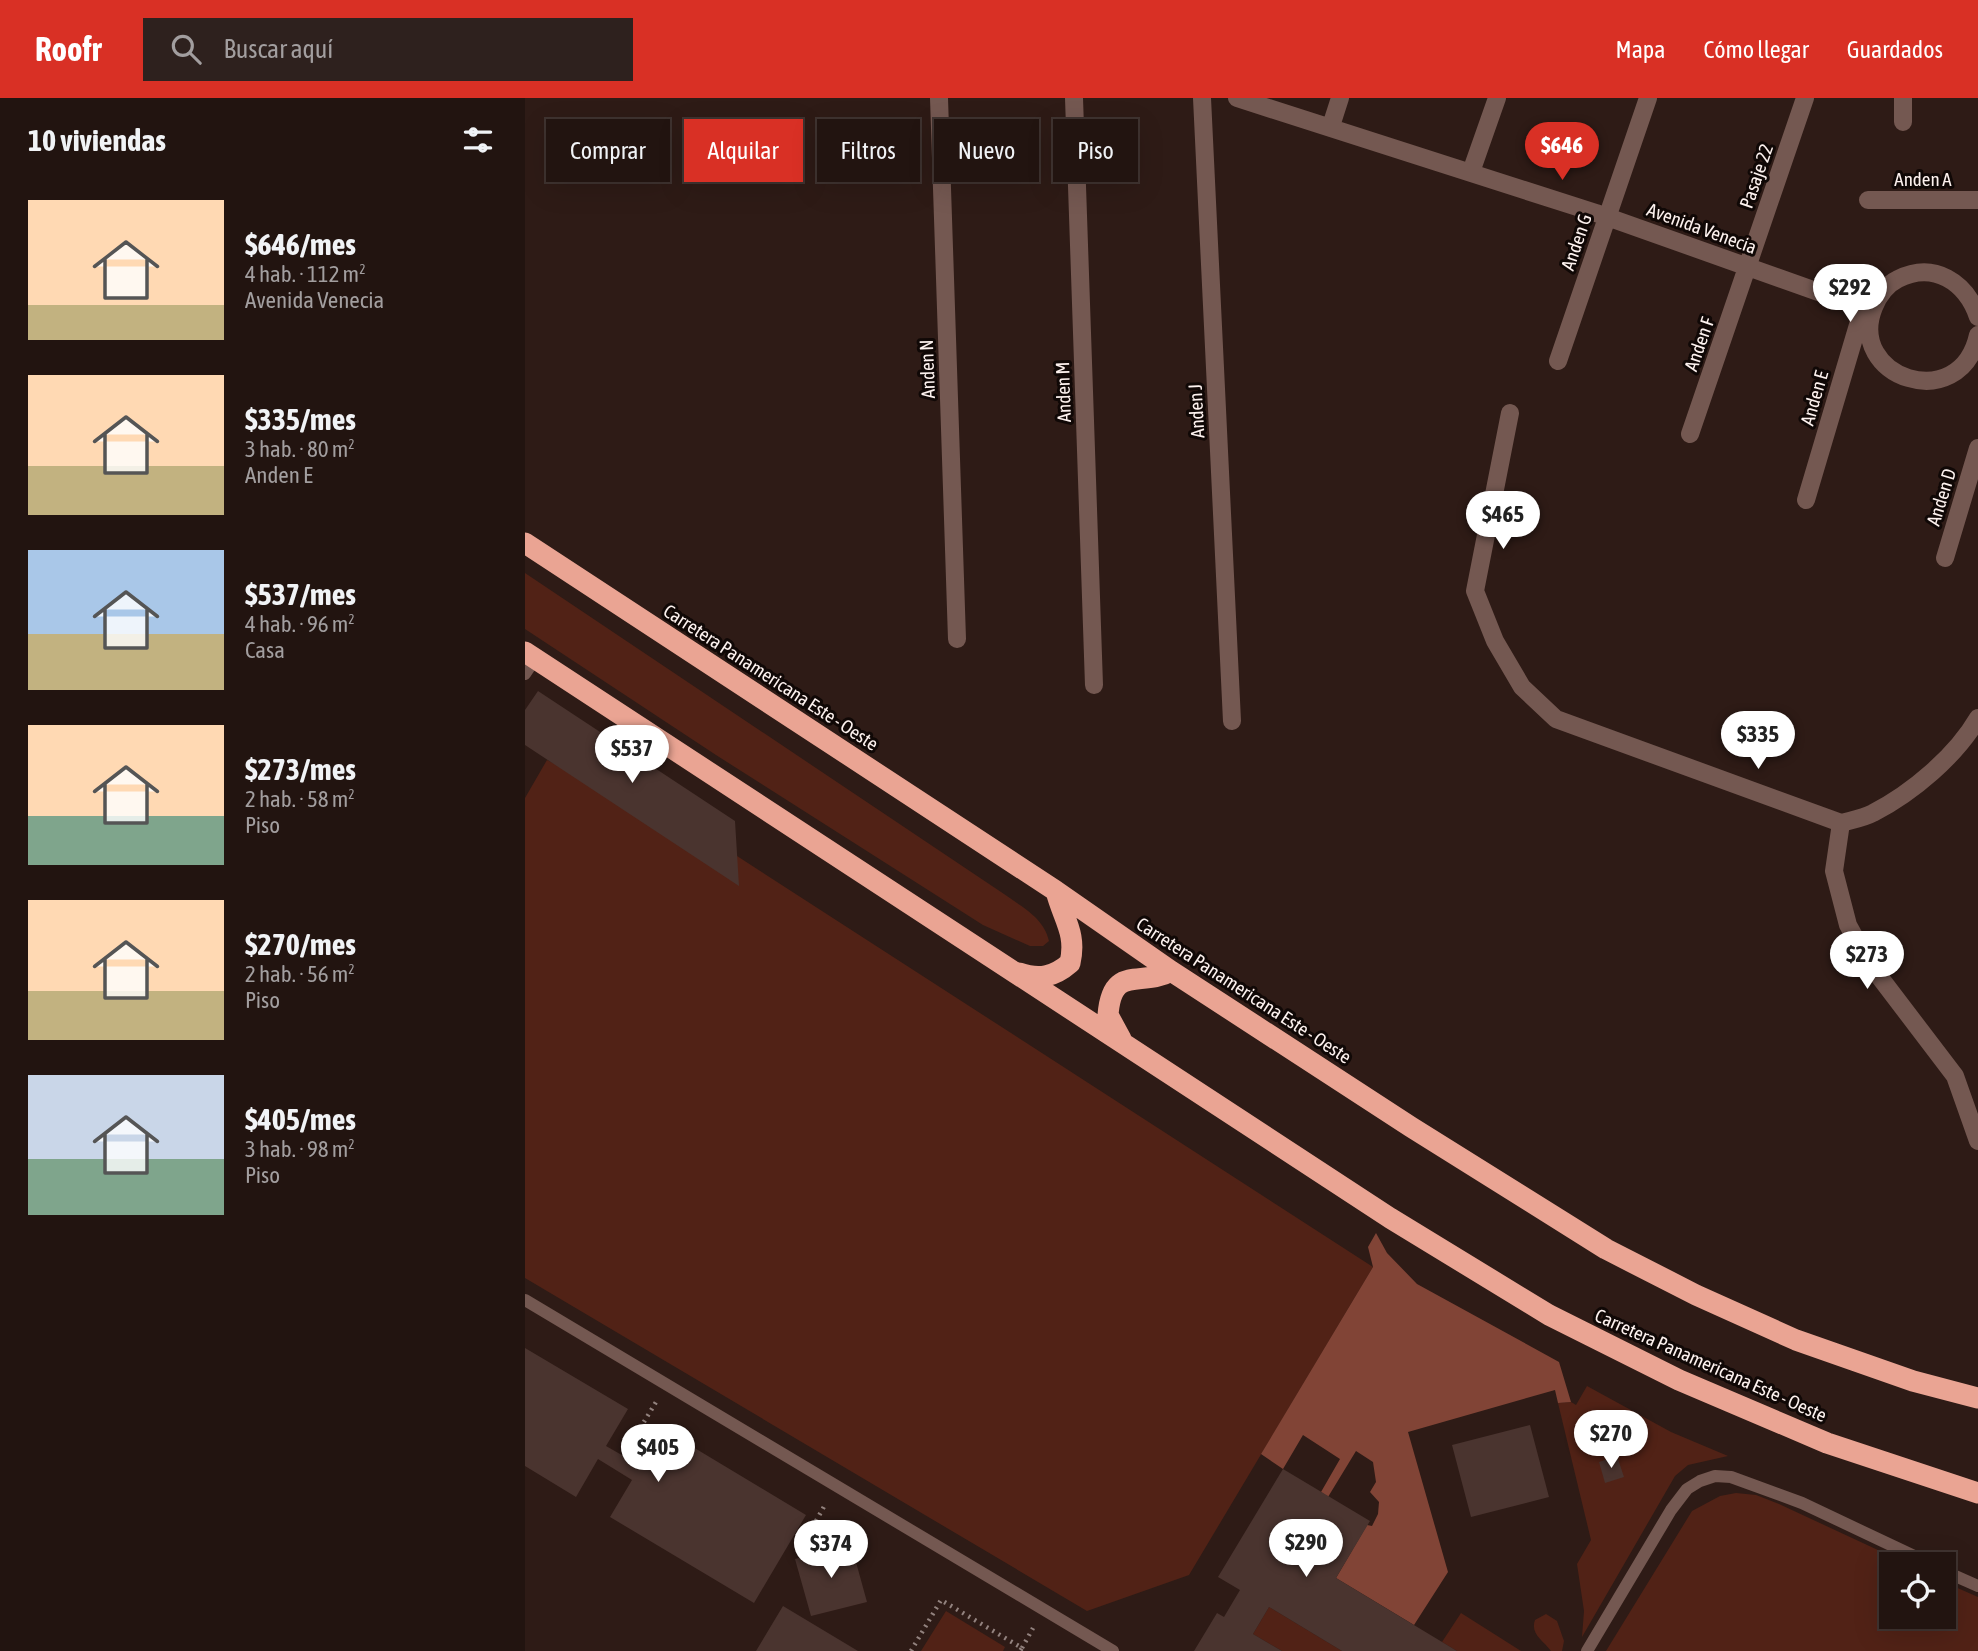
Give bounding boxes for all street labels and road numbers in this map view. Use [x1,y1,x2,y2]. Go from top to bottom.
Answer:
street label: Pasaje 22 [1735,141,1777,211]
street label: Anden A [1894,168,1952,190]
street label: Avenida Venecia [1644,198,1760,258]
street label: Anden G [1556,211,1596,273]
street label: Anden F [1680,314,1719,374]
street label: Anden N [915,339,939,399]
street label: Anden M [1051,361,1075,423]
street label: Anden E [1796,368,1832,428]
street label: Anden J [1184,383,1208,439]
street label: Anden D [1922,466,1960,528]
street label: Carretera Panamericana Este - Oeste [660,599,882,755]
street label: Carretera Panamericana Este - Oeste [1133,912,1355,1068]
street label: Carretera Panamericana Este - Oeste [1592,1304,1830,1426]

